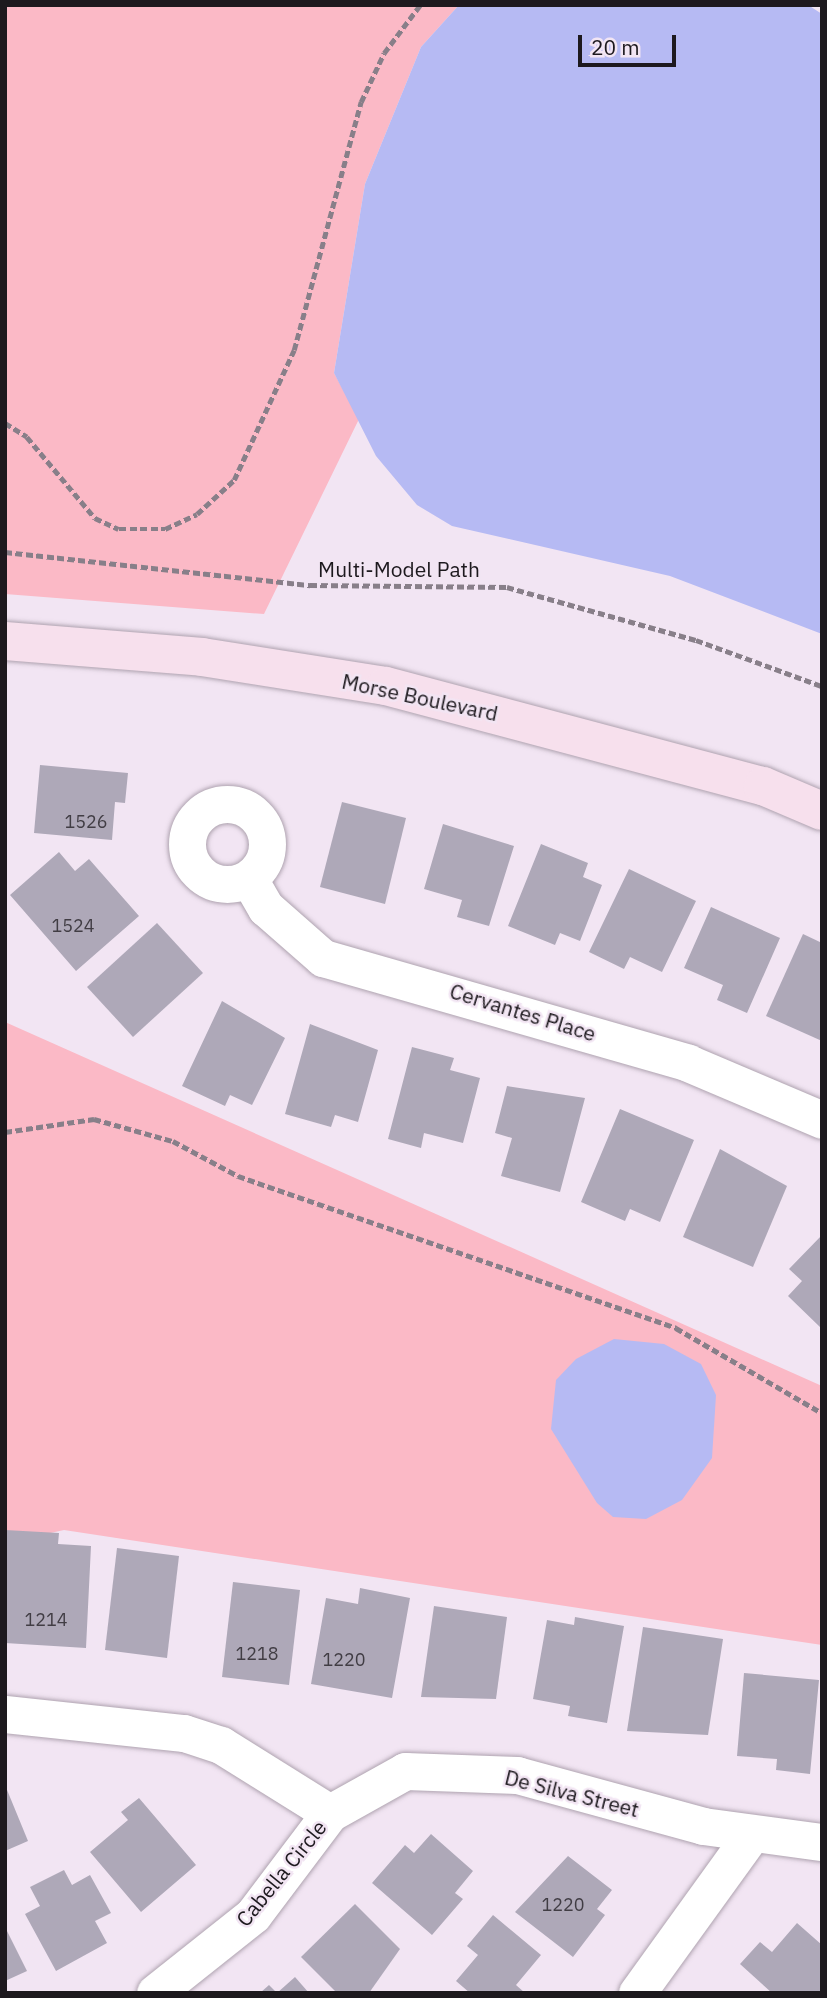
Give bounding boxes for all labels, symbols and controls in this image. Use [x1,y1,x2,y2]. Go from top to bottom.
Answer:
scale bar [582,21,680,65]
text: 20 m [591,33,640,61]
street label: Multi-Model Path [318,556,480,582]
street label: Morse Boulevard [340,668,500,726]
house number: 1526 [64,811,108,833]
house number: 1524 [51,915,95,937]
street label: Cervantes Place [447,978,599,1046]
house number: 1214 [24,1609,68,1631]
house number: 1218 [235,1643,279,1665]
house number: 1220 [322,1649,366,1671]
street label: De Silva Street [502,1764,642,1822]
street label: Cabella Circle [231,1815,331,1931]
house number: 1220 [541,1894,585,1916]

